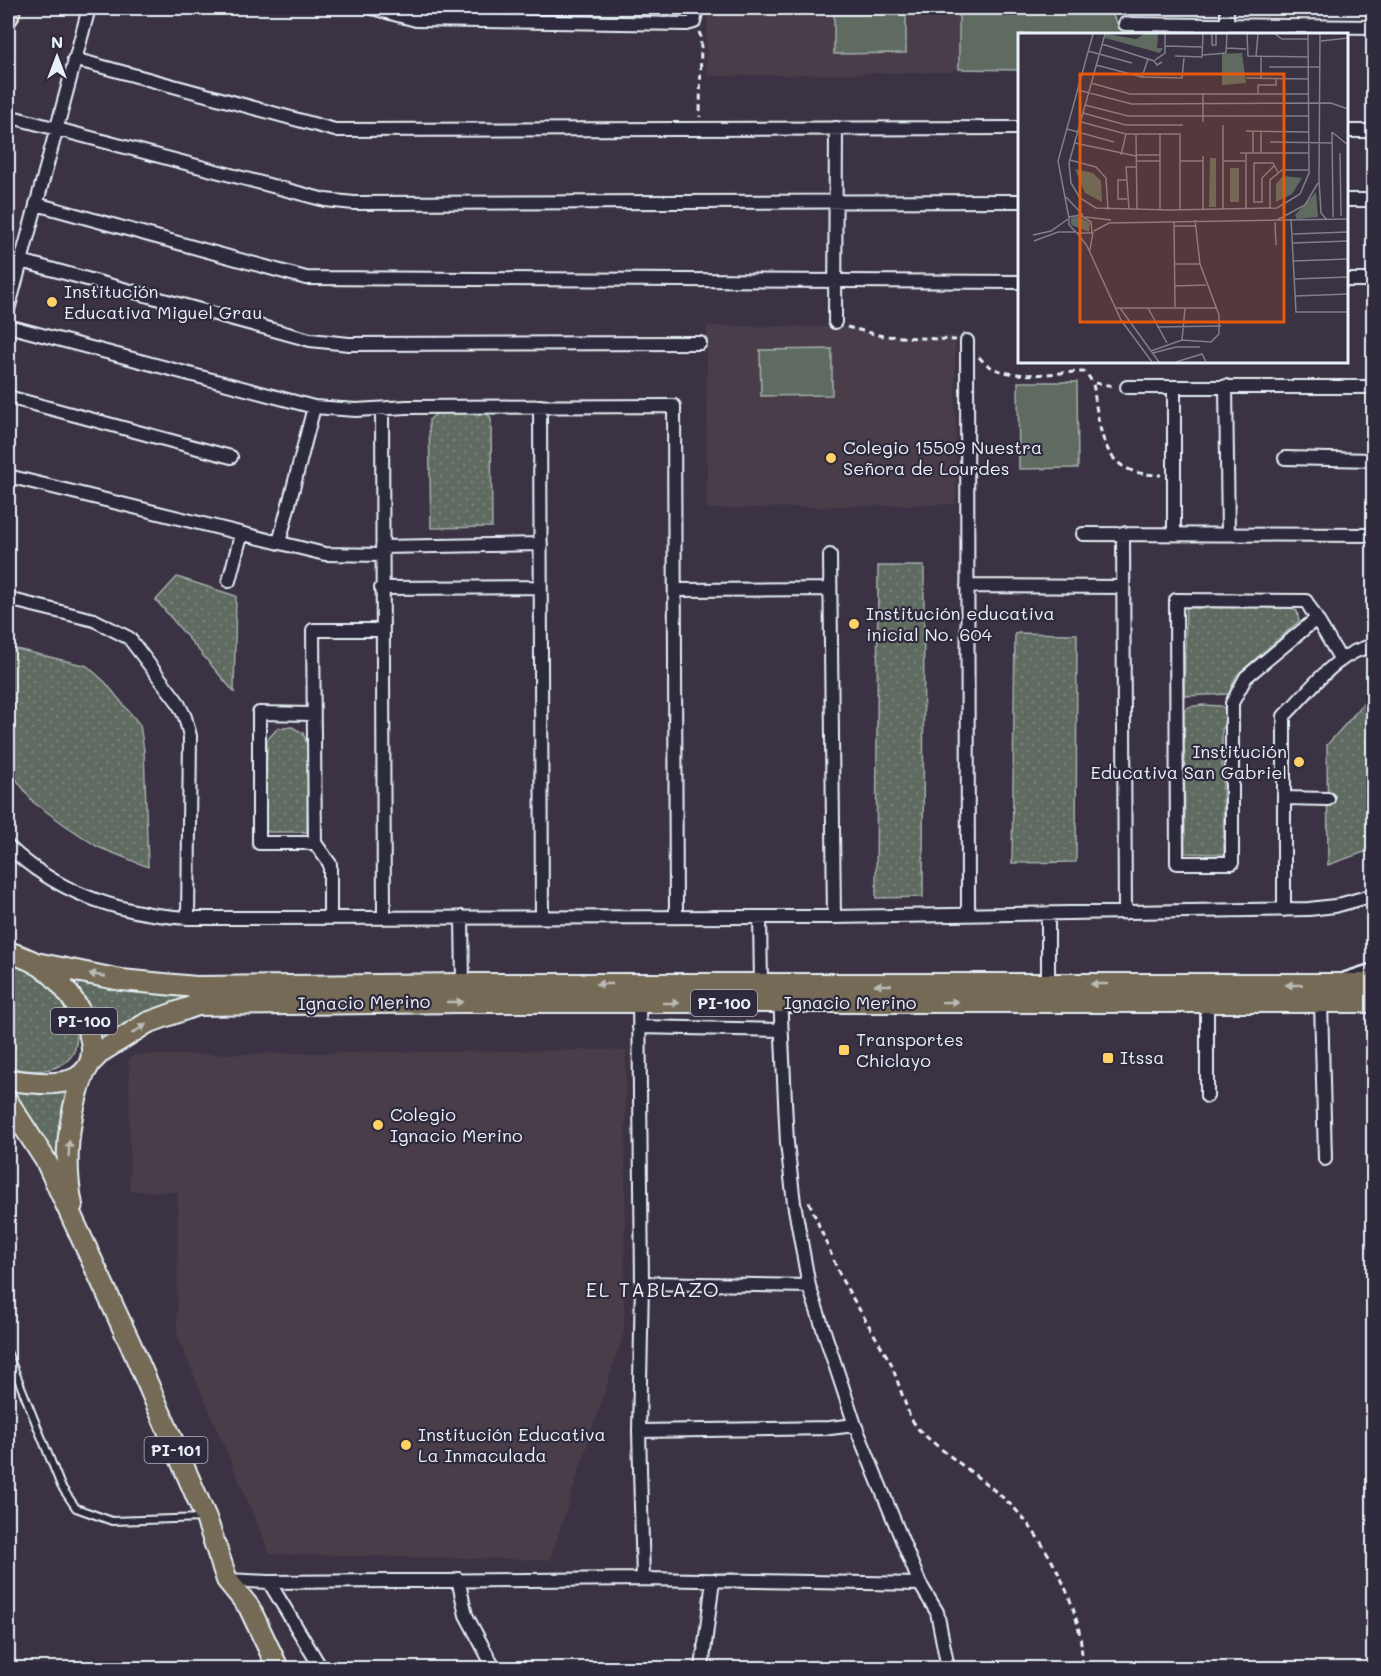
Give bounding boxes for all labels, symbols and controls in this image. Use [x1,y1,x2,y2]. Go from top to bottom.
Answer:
north arrow [27,27,87,87]
text: N [51,31,63,52]
inset map [1018,33,1348,363]
place label: Institución Educativa Miguel Grau [64,279,262,324]
marker: Institución Educativa Miguel Grau [45,295,59,309]
place label: Colegio 15509 Nuestra Señora de Lourdes [843,435,1042,480]
marker: Colegio 15509 Nuestra Señora de Lourdes [824,451,838,465]
place label: Institución educativa inicial No. 604 [866,601,1055,646]
marker: Institución educativa inicial No. 604 [847,617,861,631]
place label: Institución Educativa San Gabriel [1090,739,1287,784]
marker: Institución Educativa San Gabriel [1292,755,1306,769]
one-way arrow [87,970,106,979]
one-way arrow [595,979,614,989]
one-way arrow [1090,979,1109,989]
one-way arrow [874,980,893,990]
one-way arrow [1285,980,1304,990]
street label: Ignacio Merino [297,989,431,1015]
road number: PI-100 [691,990,757,1016]
street label: Ignacio Merino [784,990,917,1014]
one-way arrow [445,997,464,1007]
one-way arrow [940,997,959,1007]
one-way arrow [661,998,680,1008]
road number: PI-100 [51,1008,117,1034]
one-way arrow [131,1024,147,1035]
place label: Transportes Chiclayo [856,1027,964,1072]
marker: Transportes Chiclayo [837,1043,851,1057]
place label: Itssa [1120,1045,1165,1069]
marker: Itssa [1101,1051,1115,1065]
place label: Colegio Ignacio Merino [390,1102,523,1147]
marker: Colegio Ignacio Merino [371,1118,385,1132]
one-way arrow [64,1140,74,1159]
district label: EL TABLAZO [586,1276,720,1302]
place label: Institución Educativa La Inmaculada [418,1422,606,1467]
road number: PI-101 [144,1437,207,1463]
marker: Institución Educativa La Inmaculada [399,1438,413,1452]

